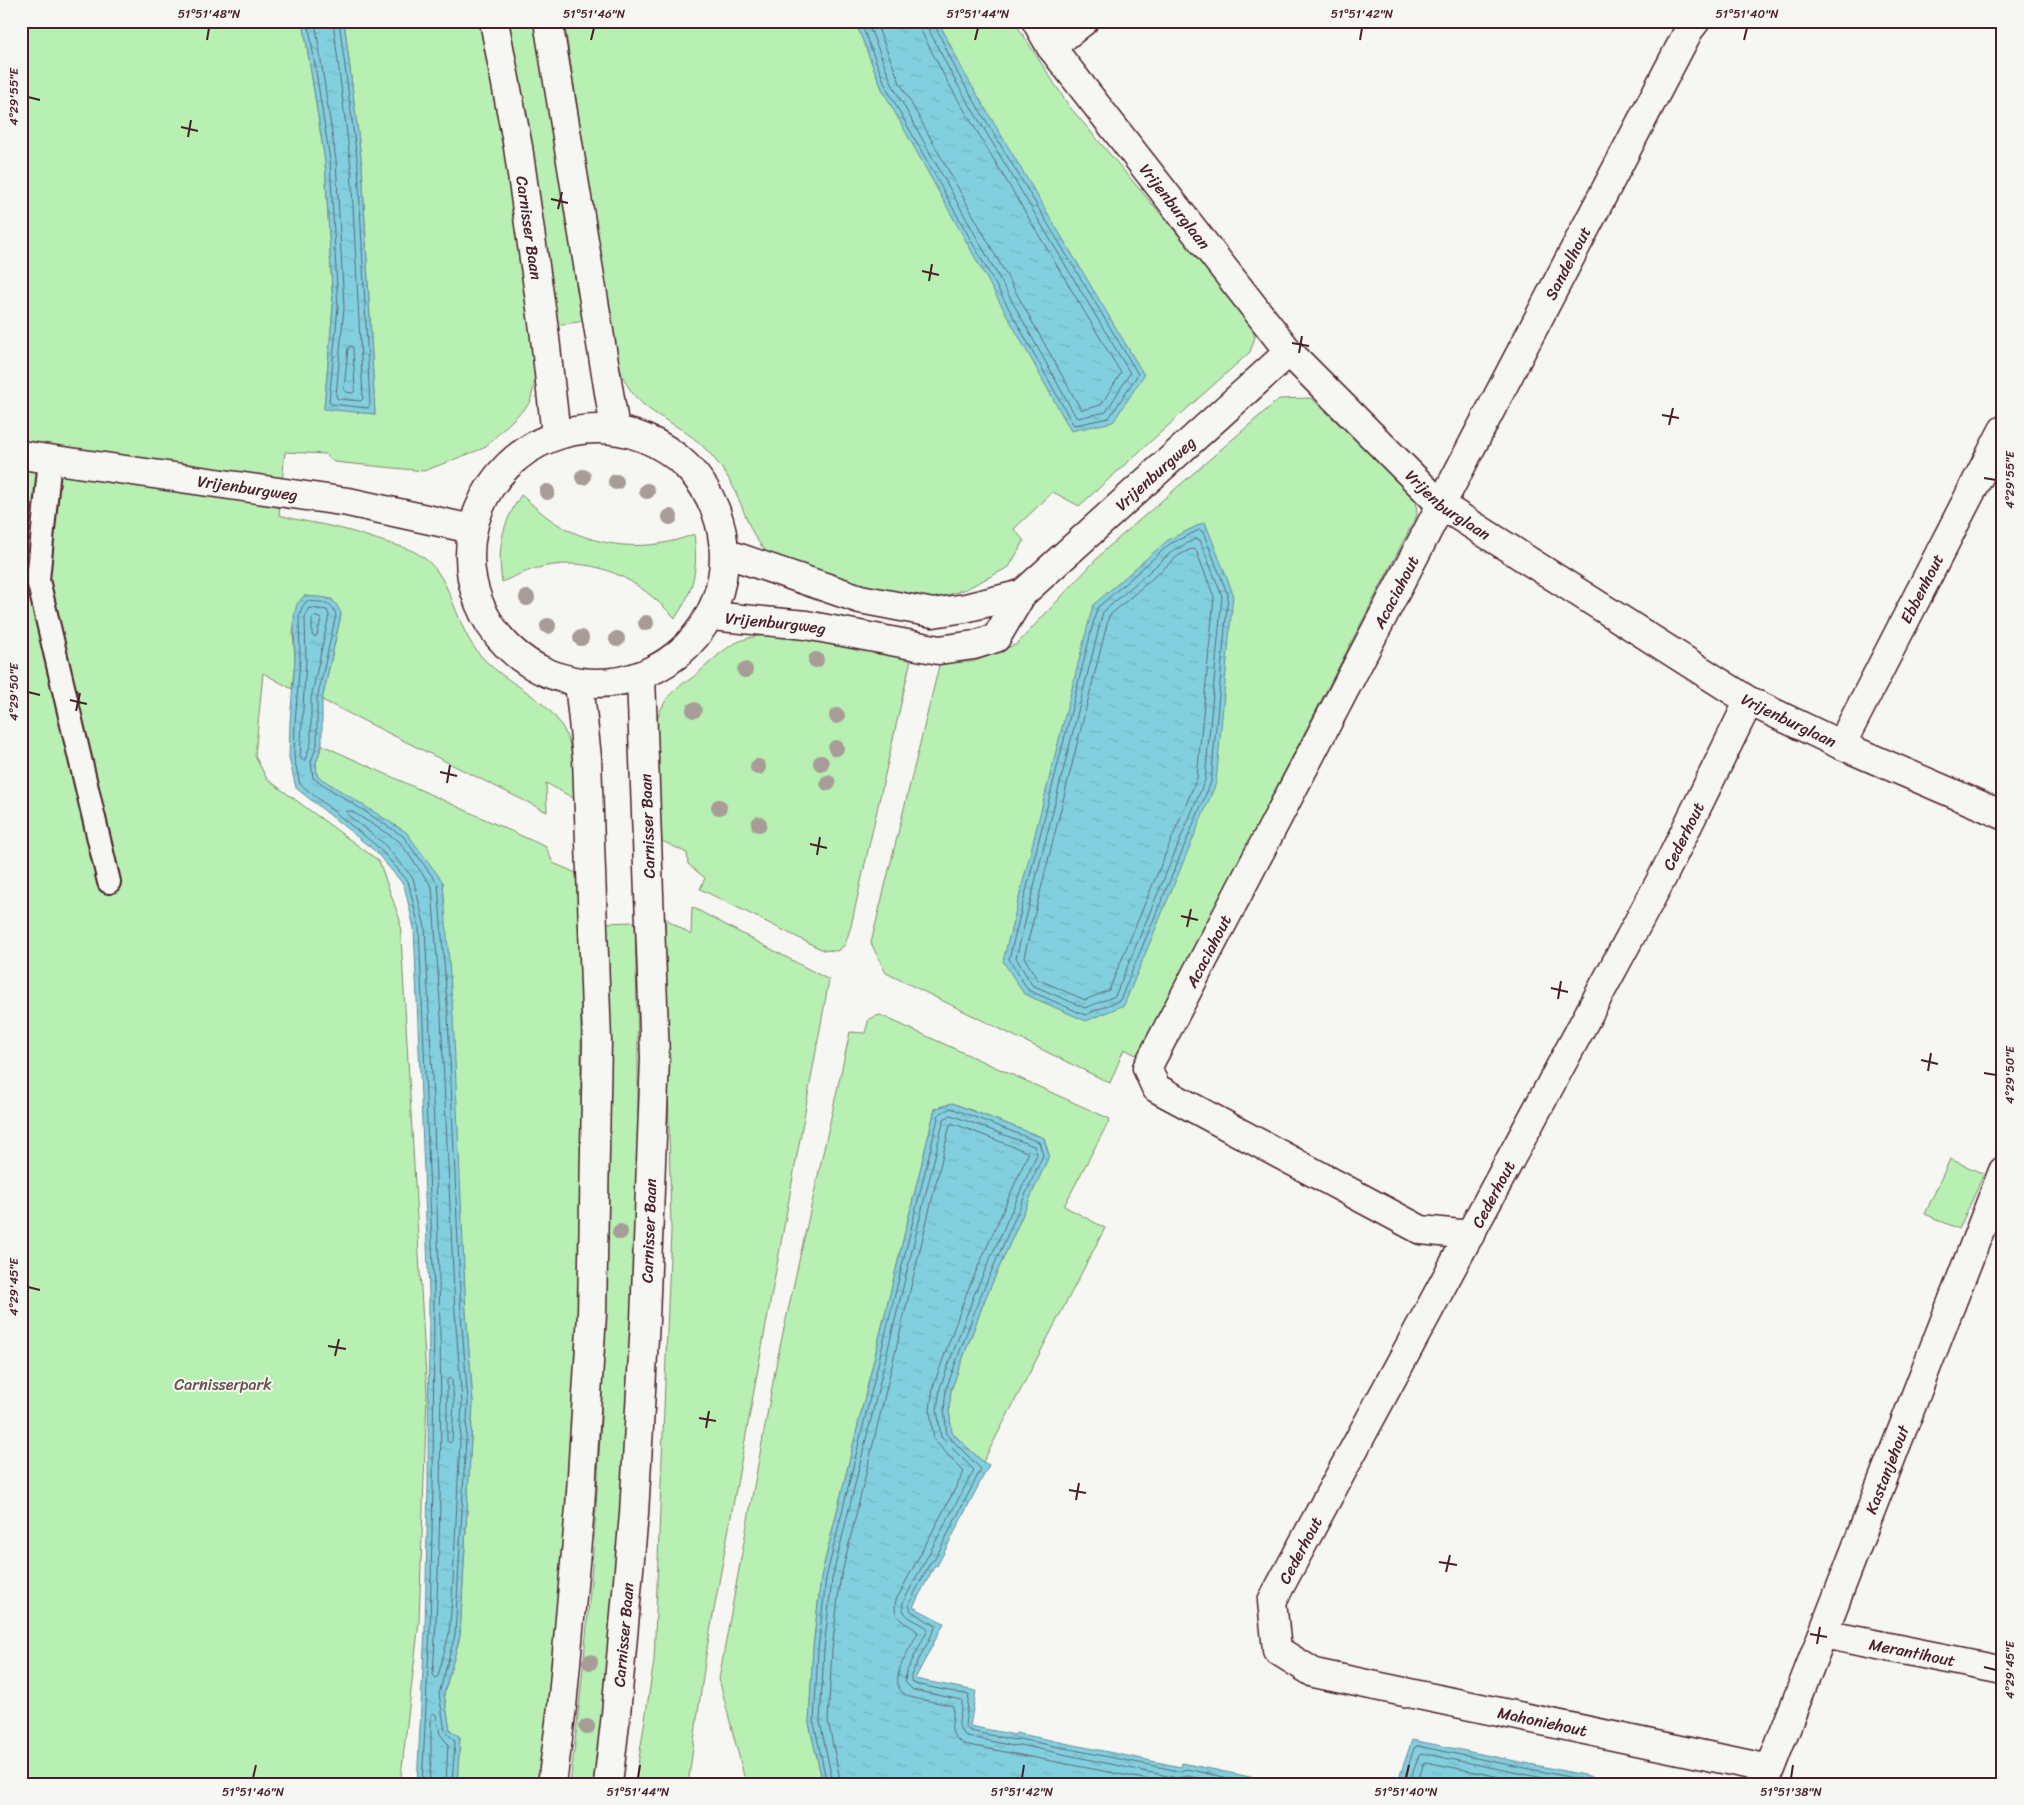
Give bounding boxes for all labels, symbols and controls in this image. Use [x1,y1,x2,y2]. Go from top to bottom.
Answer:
text: 51°51'48"N [178,3,241,25]
text: 51°51'46"N [563,3,626,25]
text: 51°51'44"N [947,3,1010,25]
text: 51°51'42"N [1331,3,1394,25]
text: 51°51'40"N [1716,3,1779,25]
text: 4°29'55"E [3,67,25,126]
street label: Vrijenburglaan [1132,157,1218,256]
street label: Carnisser Baan [507,174,551,282]
street label: Sandelhout [1536,221,1599,305]
street label: Vrijenburgweg [1108,429,1203,518]
text: 4°29'55"E [1999,450,2021,509]
street label: Vrijenburglaan [1398,462,1497,548]
street label: Vrijenburgweg [196,467,300,510]
street label: Ebbenhout [1892,549,1952,629]
street label: Acaciahout [1364,550,1427,635]
street label: Vrijenburgweg [724,603,828,643]
text: 4°29'50"E [3,662,25,721]
street label: Vrijenburglaan [1735,685,1842,756]
street label: Carnisser Baan [631,773,664,879]
street label: Cederhout [1654,797,1713,876]
street label: Acaciahout [1177,909,1240,994]
text: 4°29'50"E [1999,1045,2021,1104]
street label: Cederhout [1463,1155,1523,1233]
street label: Carnisser Baan [632,1177,665,1284]
text: 4°29'45"E [3,1257,25,1316]
park label: Carnisserpark [174,1370,272,1399]
street label: Kastanjehout [1857,1420,1918,1518]
street label: Cederhout [1270,1511,1330,1589]
street label: Carnisser Baan [604,1581,643,1688]
street label: Merantihout [1866,1630,1958,1675]
text: 4°29'45"E [1999,1640,2021,1699]
street label: Mahoniehout [1495,1698,1590,1745]
text: 51°51'46"N [222,1781,285,1803]
text: 51°51'44"N [607,1781,670,1803]
text: 51°51'42"N [991,1781,1054,1803]
text: 51°51'40"N [1375,1781,1438,1803]
text: 51°51'38"N [1760,1781,1823,1803]

